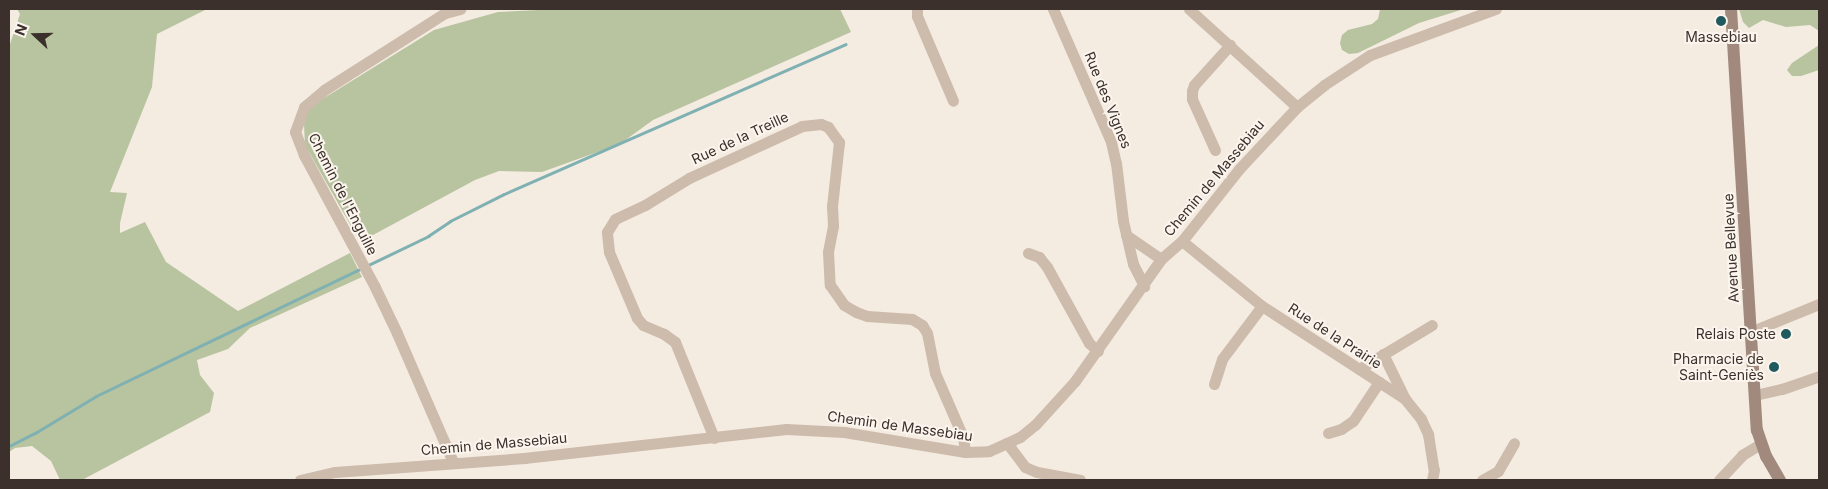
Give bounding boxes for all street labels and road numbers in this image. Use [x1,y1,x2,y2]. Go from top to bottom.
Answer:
street label: Rue des Vignes [1081,49,1135,151]
street label: Rue de la Treille [689,108,791,168]
street label: Chemin de Massebiau [1160,116,1268,240]
street label: Chemin de l'Enguille [305,130,381,258]
street label: Avenue Bellevue [1720,193,1742,303]
street label: Rue de la Prairie [1285,300,1385,372]
street label: Chemin de Massebiau [826,407,974,445]
street label: Chemin de Massebiau [420,429,568,459]

